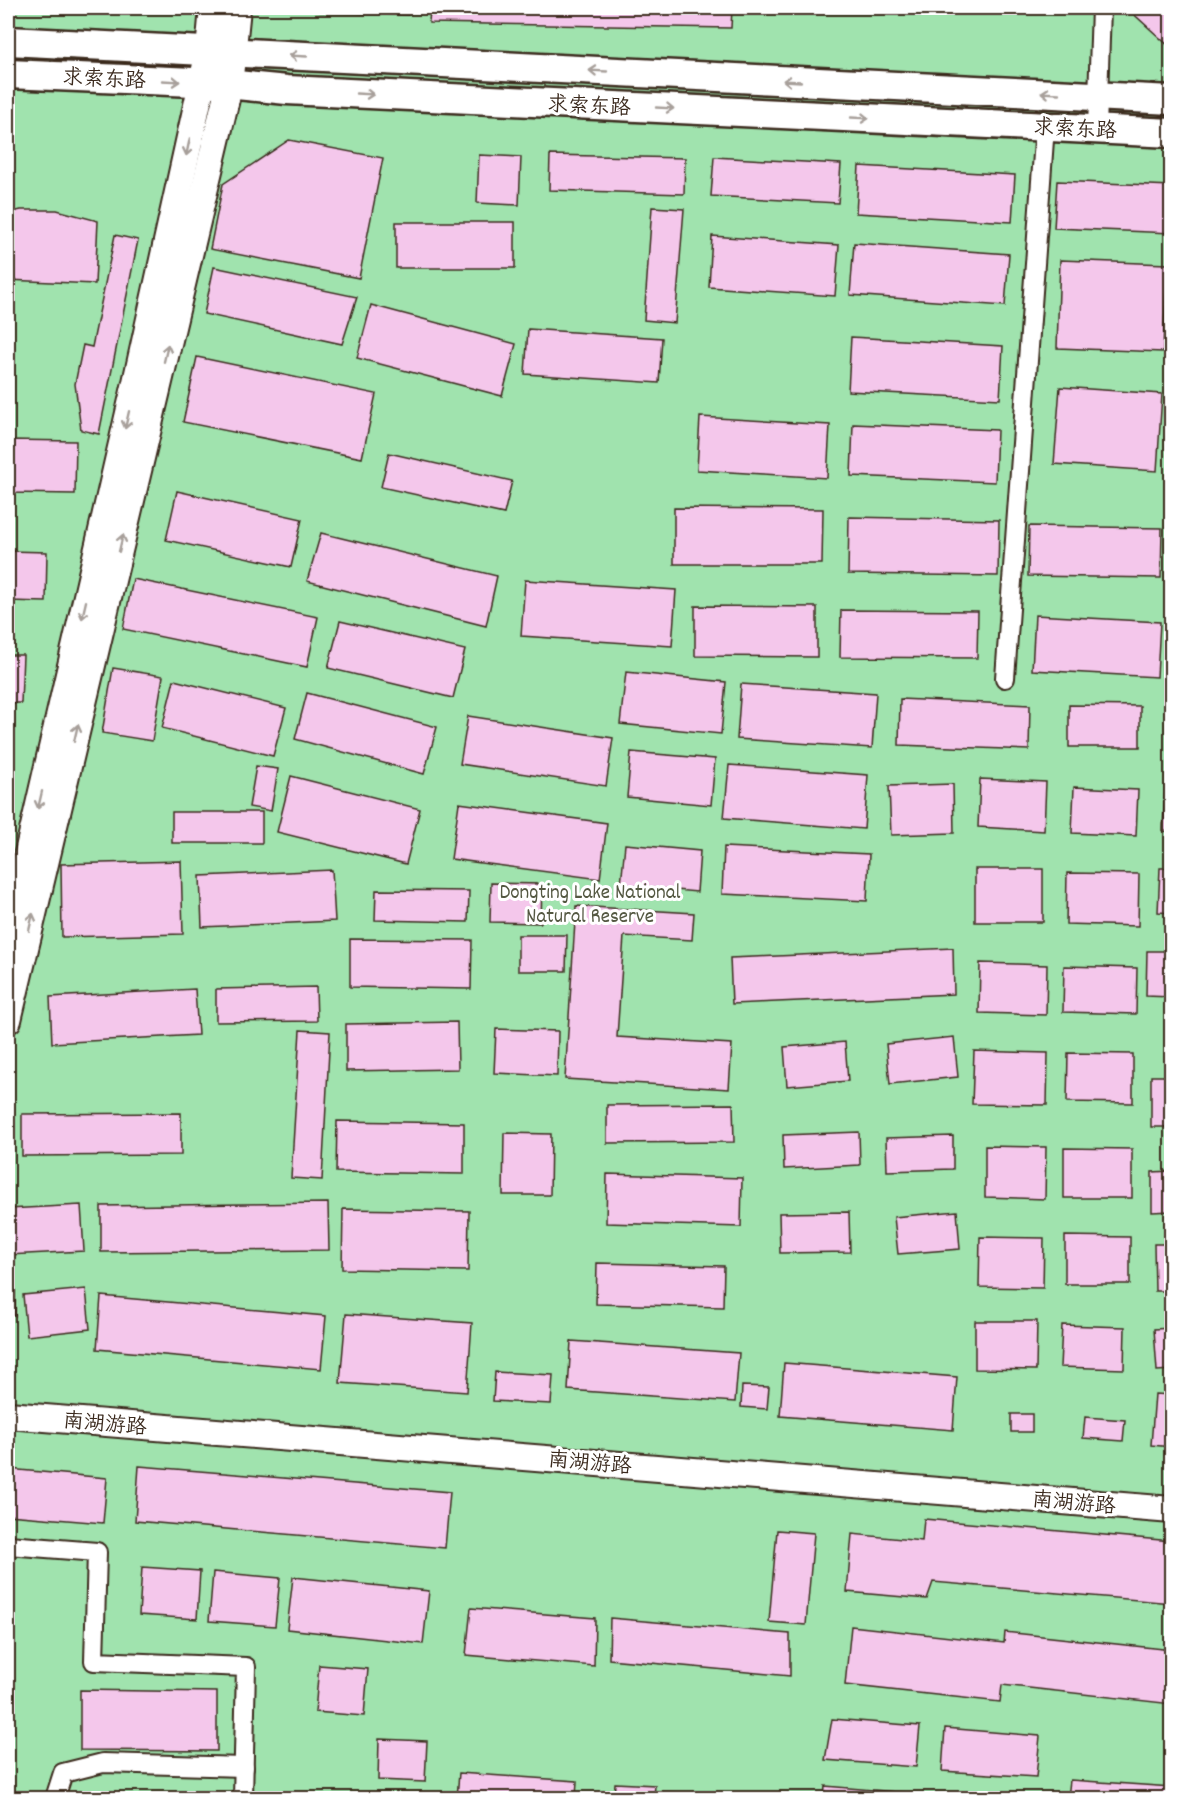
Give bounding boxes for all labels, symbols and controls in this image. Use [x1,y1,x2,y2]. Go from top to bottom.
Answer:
one-way arrow [289,51,309,62]
street label: 求索东路 [61,64,147,98]
one-way arrow [588,66,608,77]
one-way arrow [783,75,803,86]
one-way arrow [160,76,180,87]
one-way arrow [1041,88,1061,99]
one-way arrow [355,89,375,100]
street label: 求索东路 [546,91,632,125]
one-way arrow [654,103,674,114]
one-way arrow [849,112,869,123]
street label: 求索东路 [1032,114,1118,148]
one-way arrow [182,137,193,157]
one-way arrow [160,344,172,363]
one-way arrow [121,410,133,429]
one-way arrow [115,534,127,553]
one-way arrow [77,600,89,619]
one-way arrow [70,723,82,742]
one-way arrow [33,790,45,809]
park label: Dongting Lake National Natural Reserve [499,879,681,933]
one-way arrow [25,913,37,932]
street label: 南湖游路 [62,1407,148,1445]
street label: 南湖游路 [547,1446,633,1484]
street label: 南湖游路 [1031,1486,1117,1524]

